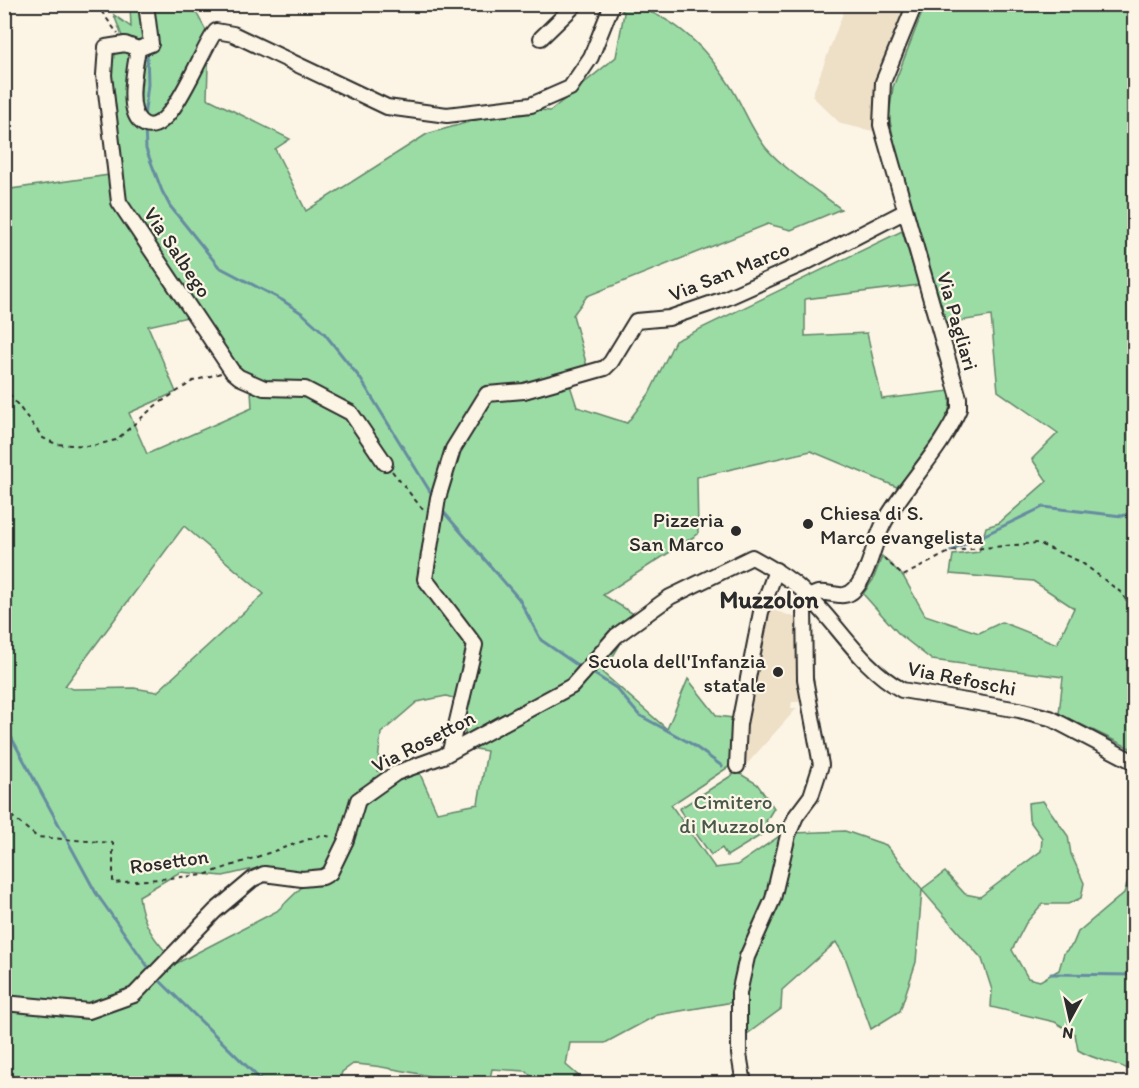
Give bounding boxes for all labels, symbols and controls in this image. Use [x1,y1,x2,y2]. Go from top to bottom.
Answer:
street label: Via Salbego [139,202,217,302]
street label: Via San Marco [665,235,793,307]
street label: Via Pagliari [932,269,984,373]
place label: Chiesa di S. Marco evangelista [820,500,984,549]
place label: Pizzeria San Marco [629,507,724,556]
marker: Chiesa di S. Marco evangelista [801,517,815,531]
marker: Pizzeria San Marco [729,524,743,538]
district label: Muzzolon [720,585,819,614]
place label: Scuola dell'Infanzia statale [588,648,766,697]
street label: Via Refoschi [906,655,1018,701]
marker: Scuola dell'Infanzia statale [771,665,785,679]
street label: Via Rosetton [367,704,479,778]
park label: Cimitero di Muzzolon [679,789,787,838]
street label: Rosetton [128,843,210,879]
north arrow [1040,989,1100,1049]
text: N [1061,1023,1075,1044]

